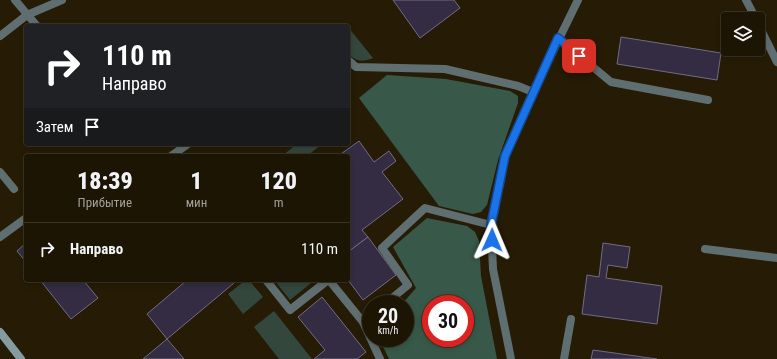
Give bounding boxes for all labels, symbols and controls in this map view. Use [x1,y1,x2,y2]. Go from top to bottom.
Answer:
map controls [721,12,765,56]
button: layers [721,12,765,56]
text: 110 m [102,39,172,72]
pin [562,39,596,73]
icon: right [36,40,88,92]
icon: arrive [568,45,590,67]
text: Направо [102,73,167,94]
icon: arrive [81,116,103,138]
text: Затем [36,118,73,136]
text: 18:39 [77,167,133,195]
text: 1 [190,167,203,195]
text: 120 [260,167,297,195]
text: Прибытие [78,195,132,210]
text: мин [186,195,207,210]
text: m [274,195,284,210]
position arrow [471,219,513,261]
icon: right [36,238,58,260]
text: Направо [70,240,123,258]
text: 110 m [301,240,338,258]
speed limit sign: 30 [422,295,474,347]
text: 20 [378,304,398,328]
text: km/h [378,325,398,336]

